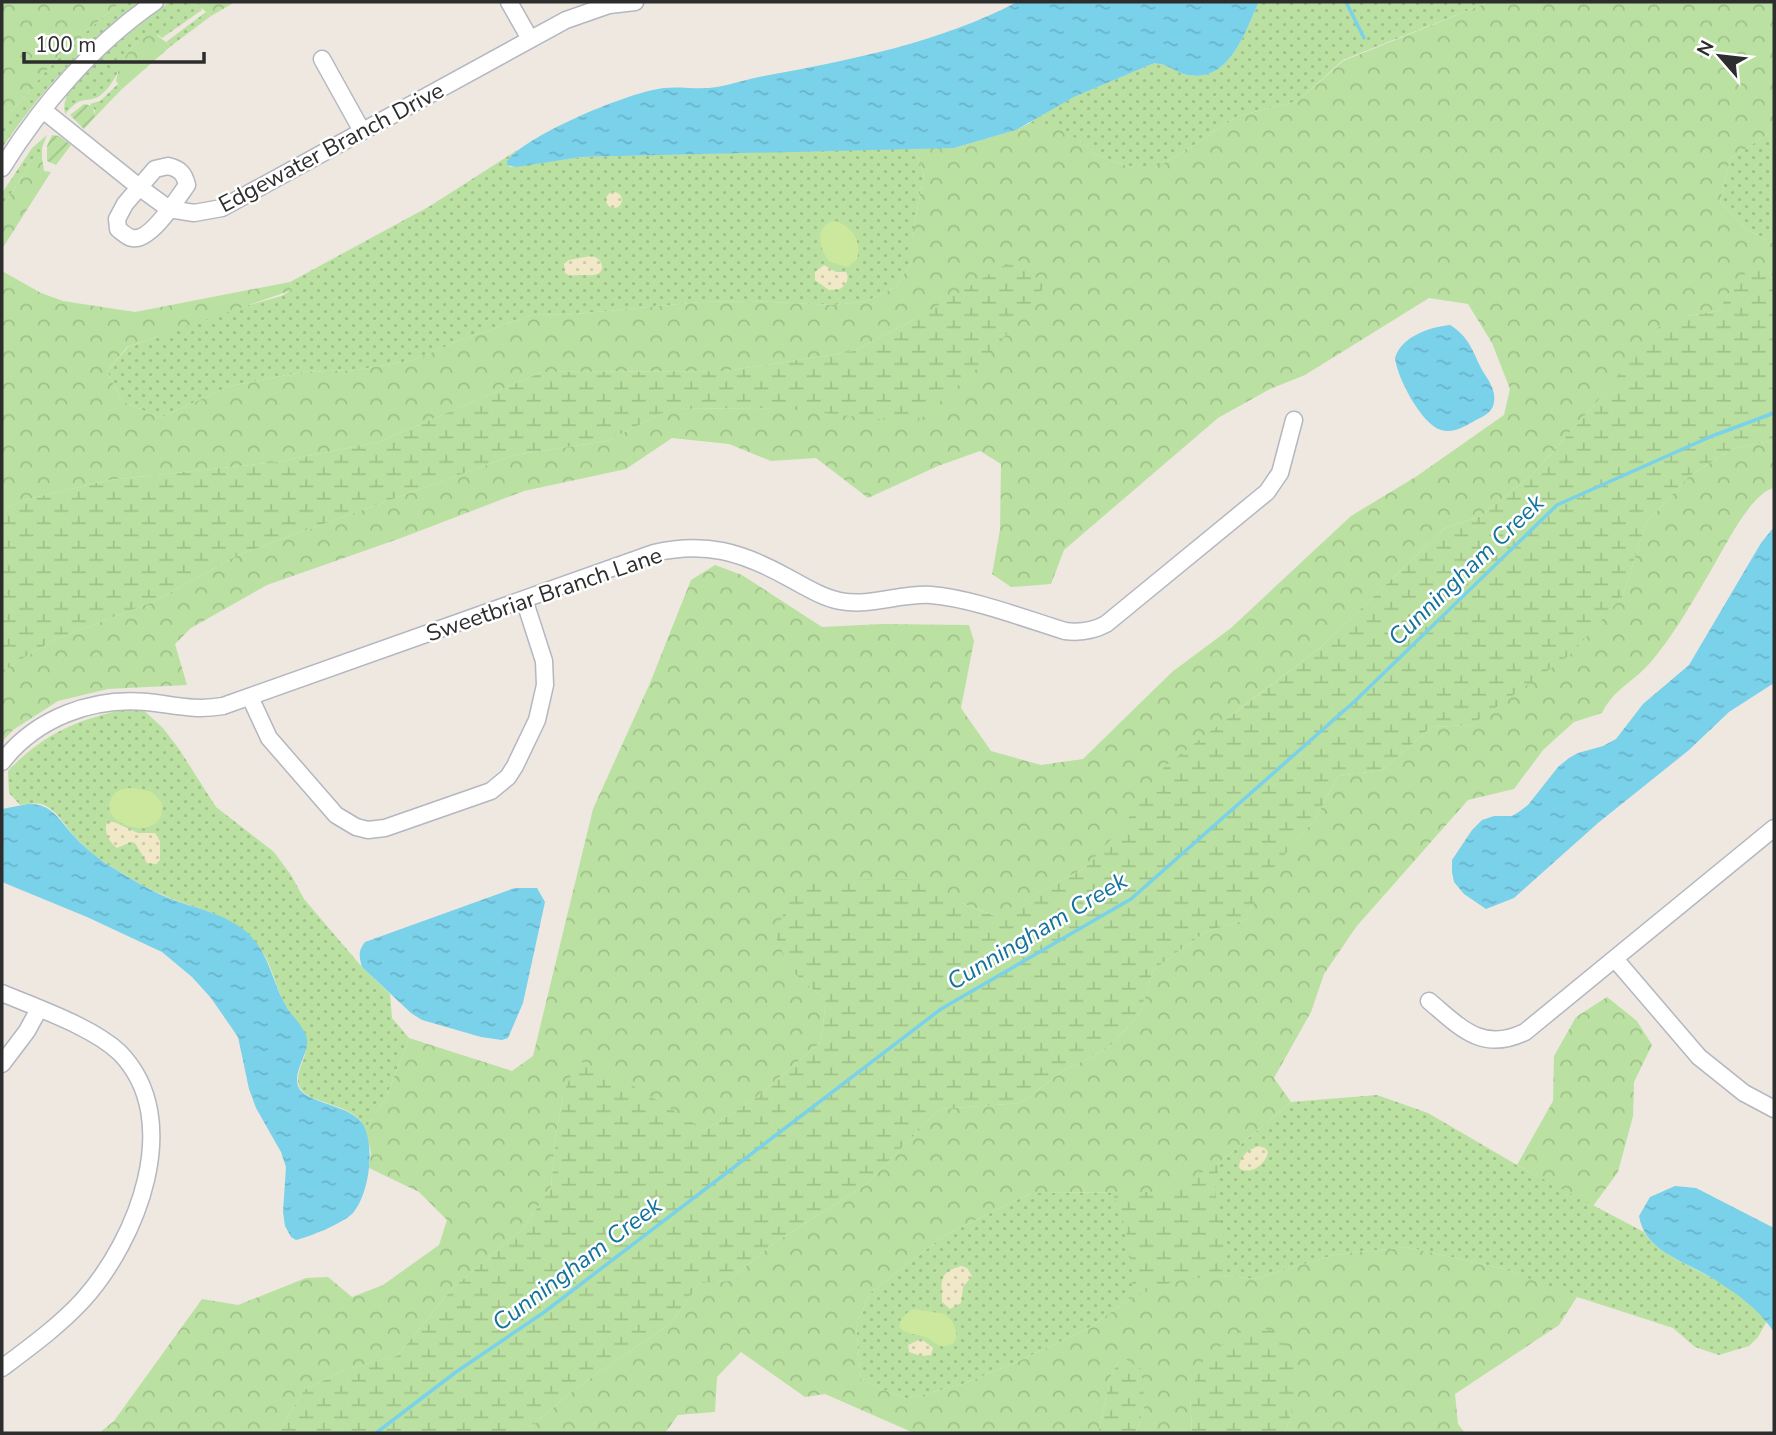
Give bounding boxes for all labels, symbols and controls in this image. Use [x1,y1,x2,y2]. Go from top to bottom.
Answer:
scale bar [24,21,205,65]
north arrow [1685,21,1755,91]
text: 100 m [35,31,96,59]
text: N [1691,36,1721,61]
street label: Edgewater Branch Drive [213,75,449,220]
water label: Cunningham Creek [1381,487,1552,653]
street label: Sweetbriar Branch Lane [422,540,666,649]
water label: Cunningham Creek [941,864,1134,998]
water label: Cunningham Creek [485,1189,669,1338]

